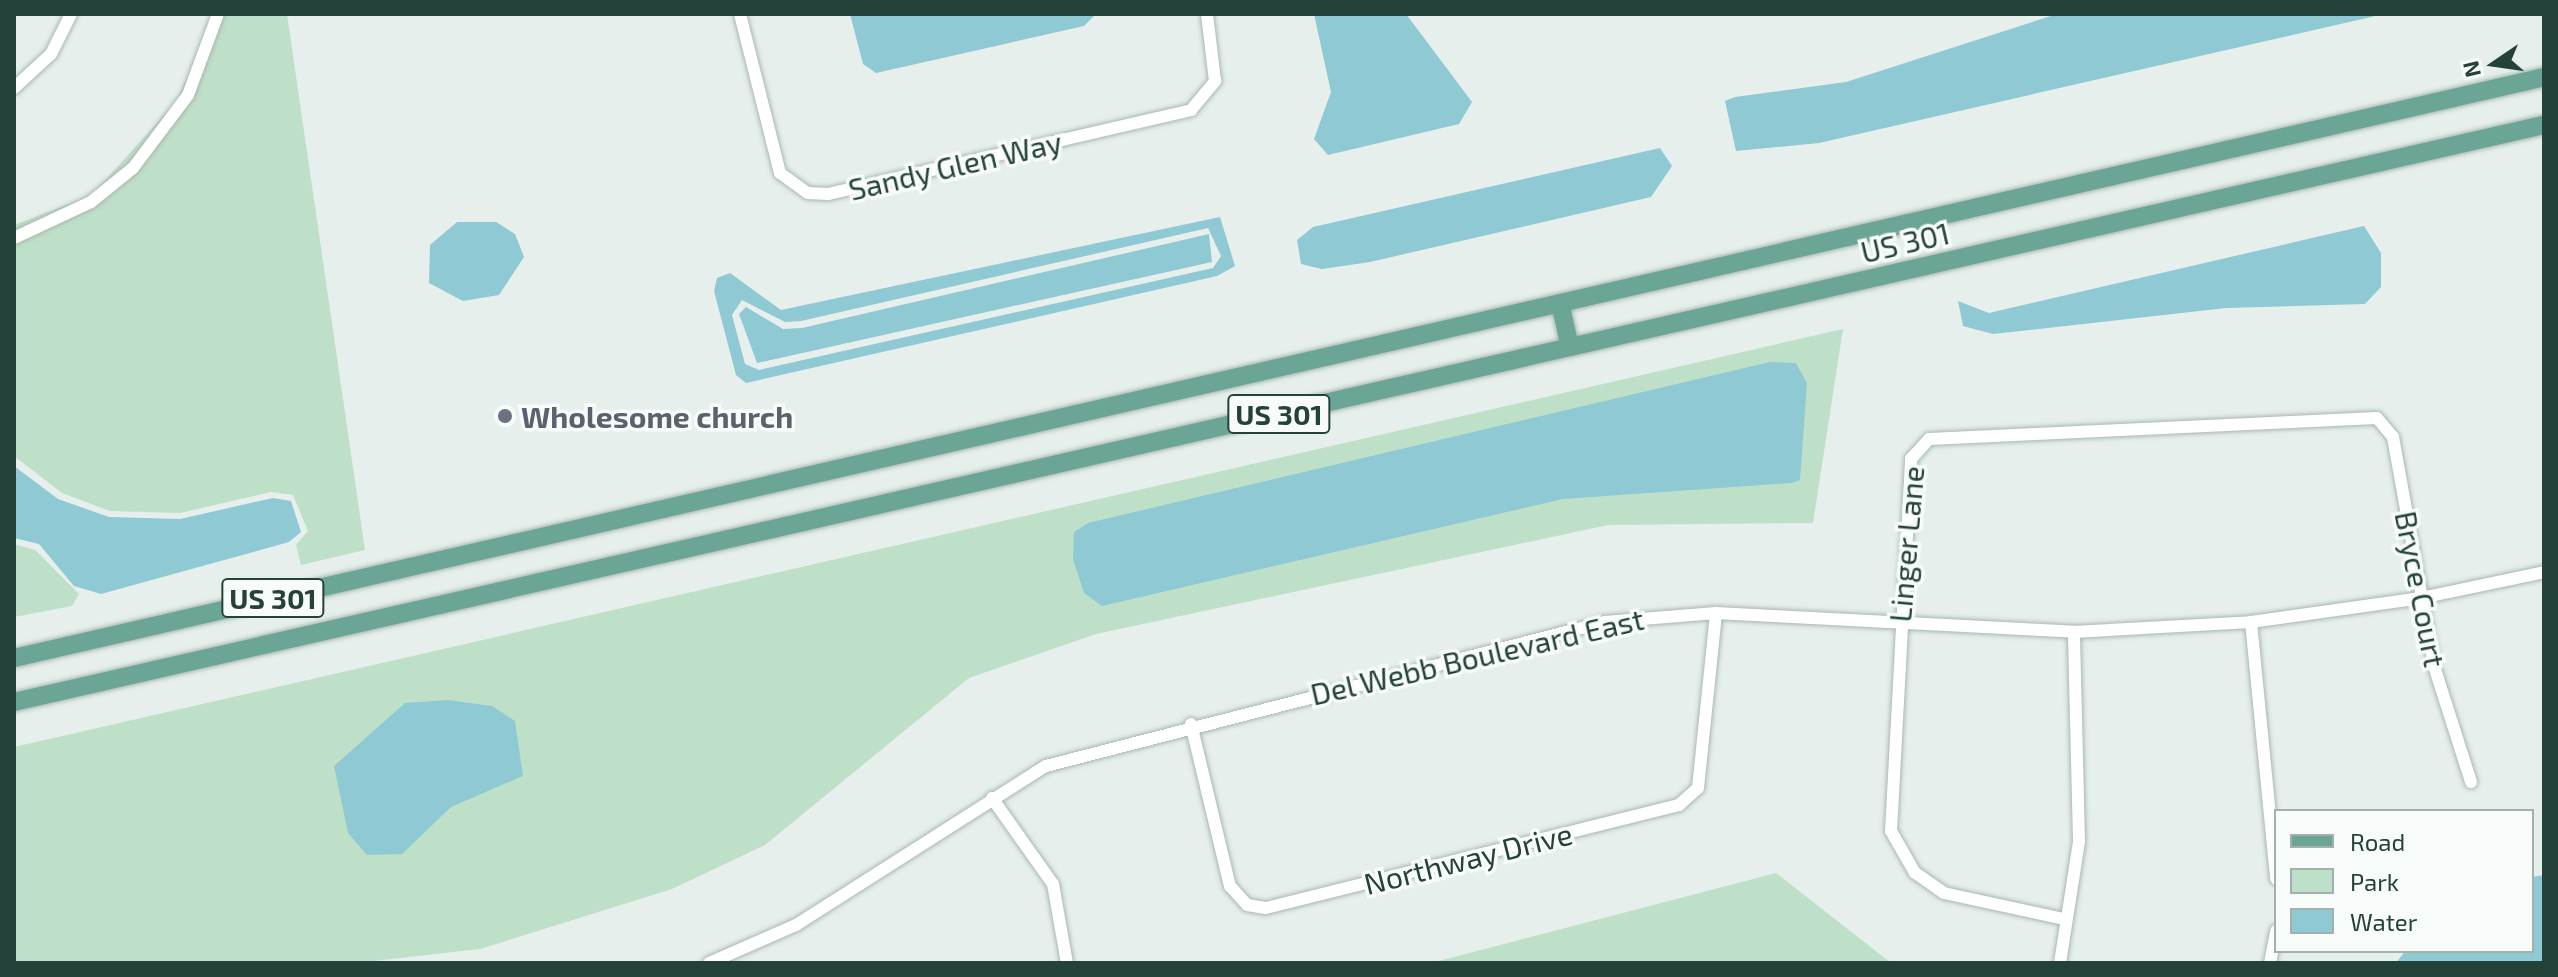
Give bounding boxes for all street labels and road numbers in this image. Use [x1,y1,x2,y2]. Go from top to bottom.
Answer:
street label: Sandy Glen Way [844,123,1066,207]
street label: US 301 [1857,214,1953,270]
road number: US 301 [1227,390,1331,438]
street label: Linger Lane [1881,464,1931,624]
street label: Bryce Court [2388,508,2454,670]
road number: US 301 [221,574,325,622]
street label: Del Webb Boulevard East [1306,600,1648,712]
street label: Northway Drive [1360,815,1576,901]

